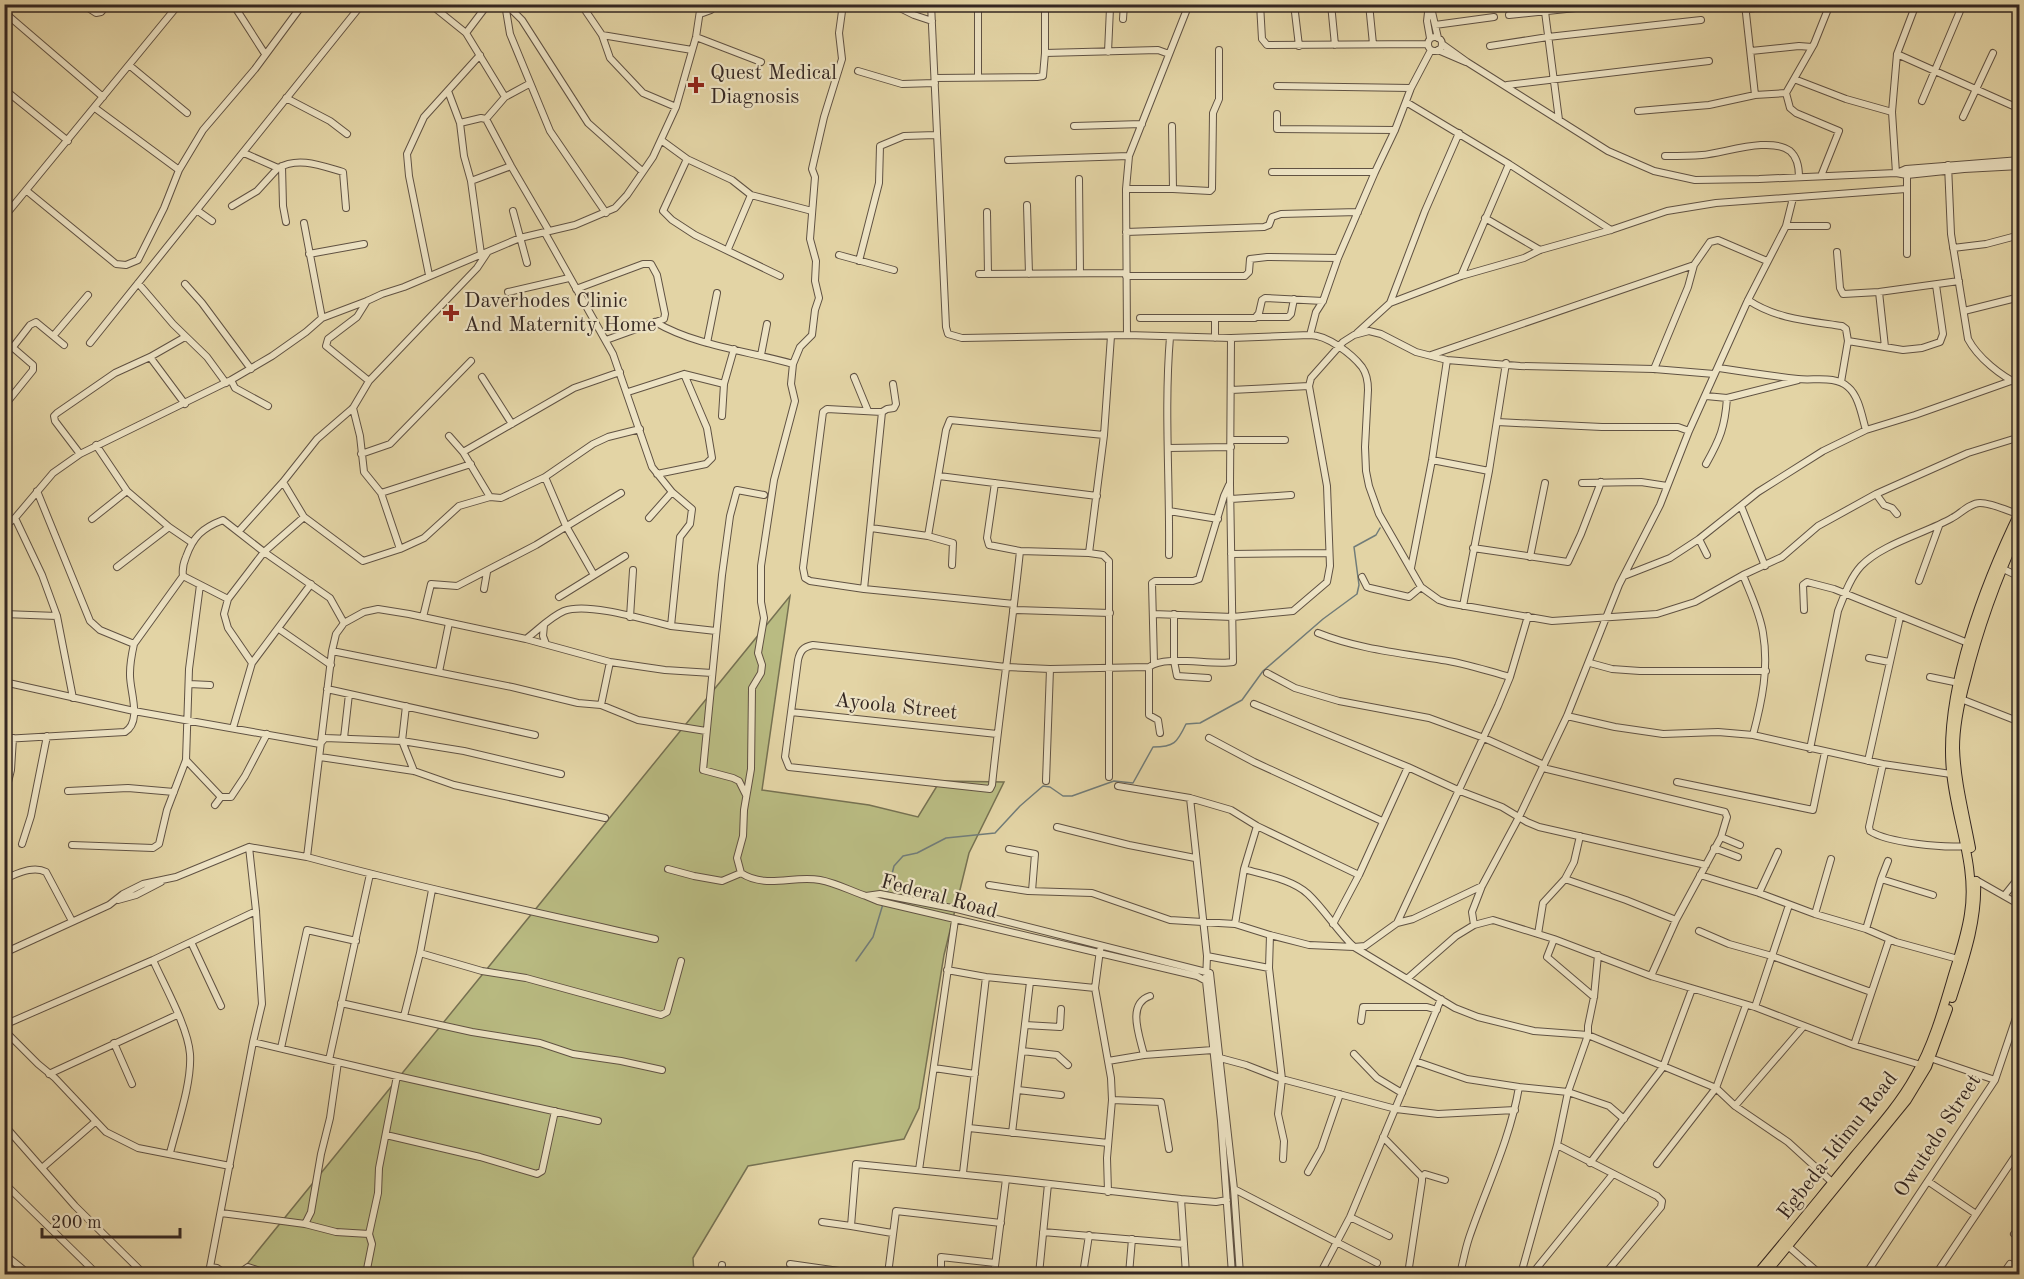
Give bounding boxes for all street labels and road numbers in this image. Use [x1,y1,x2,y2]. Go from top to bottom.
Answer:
street label: Ayoola Street [833,690,959,724]
street label: Federal Road [878,871,1000,923]
street label: Egbeda-Idimu Road [1774,1068,1902,1224]
street label: Owutedo Street [1890,1071,1986,1201]

